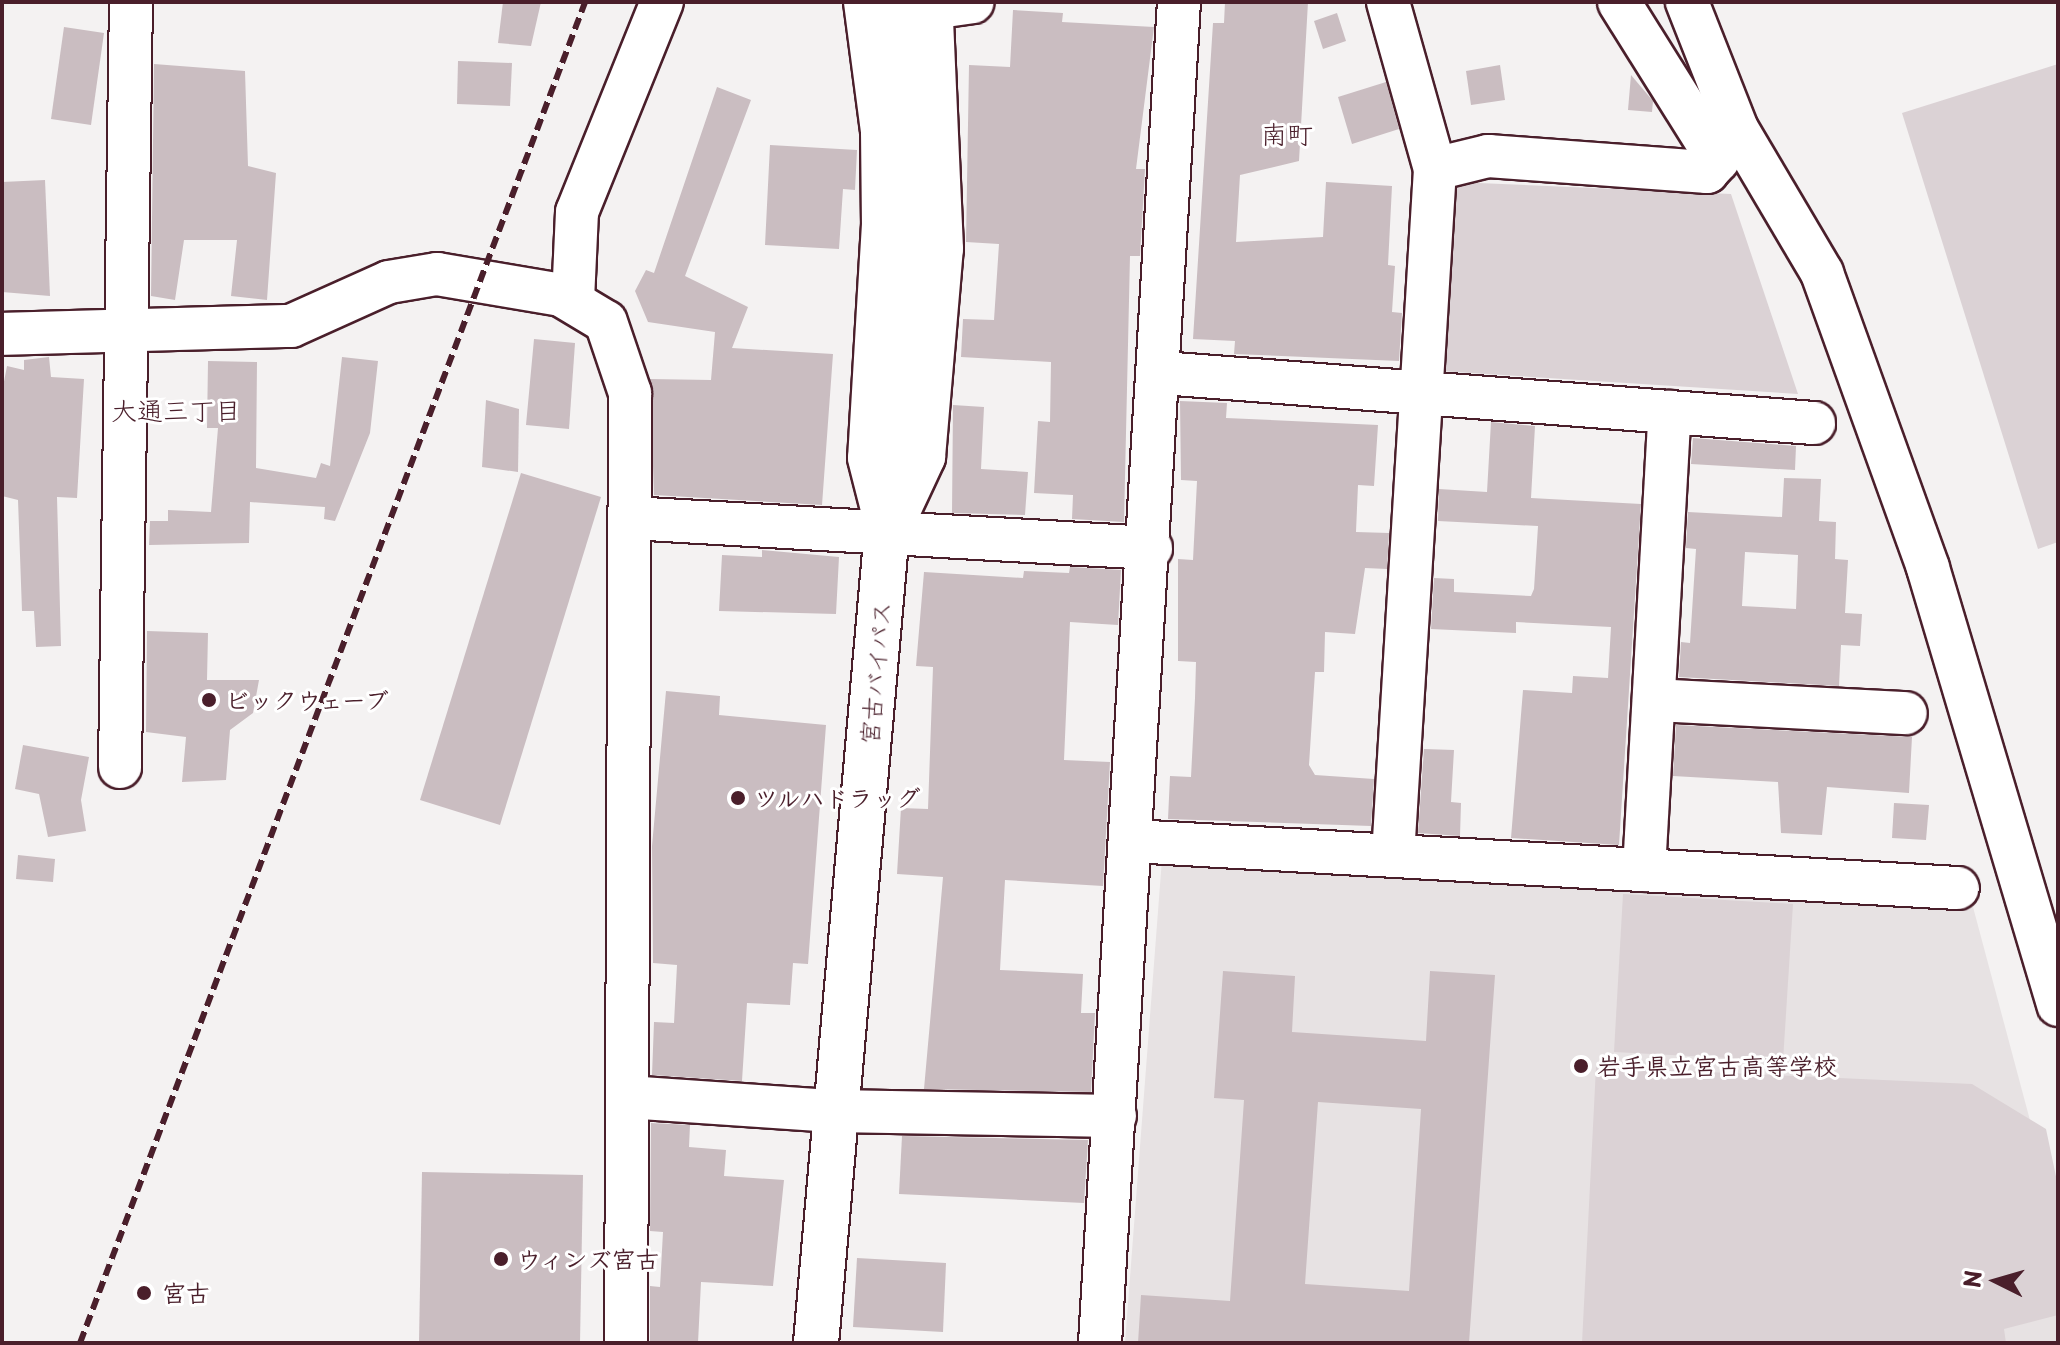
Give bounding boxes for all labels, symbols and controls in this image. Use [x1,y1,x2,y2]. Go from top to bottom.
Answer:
district label: 南町 [1261,118,1313,150]
district label: 大通三丁目 [111,394,241,426]
street label: 宮古バイパス [854,600,896,746]
place label: ビックウェーブ [225,686,392,714]
marker: ビックウェーブ [200,691,218,709]
place label: ツルハドラッグ [754,784,922,812]
marker: ツルハドラッグ [729,789,747,807]
place label: 岩手県立宮古高等学校 [1597,1052,1837,1080]
marker: 岩手県立宮古高等学校 [1572,1057,1590,1075]
north arrow [1956,1241,2036,1321]
place label: ウィンズ宮古 [517,1245,661,1273]
marker: ウィンズ宮古 [492,1250,510,1268]
text: N [1954,1269,1989,1289]
place label: 宮古 [162,1279,210,1307]
marker: 宮古 [133,1282,155,1304]

